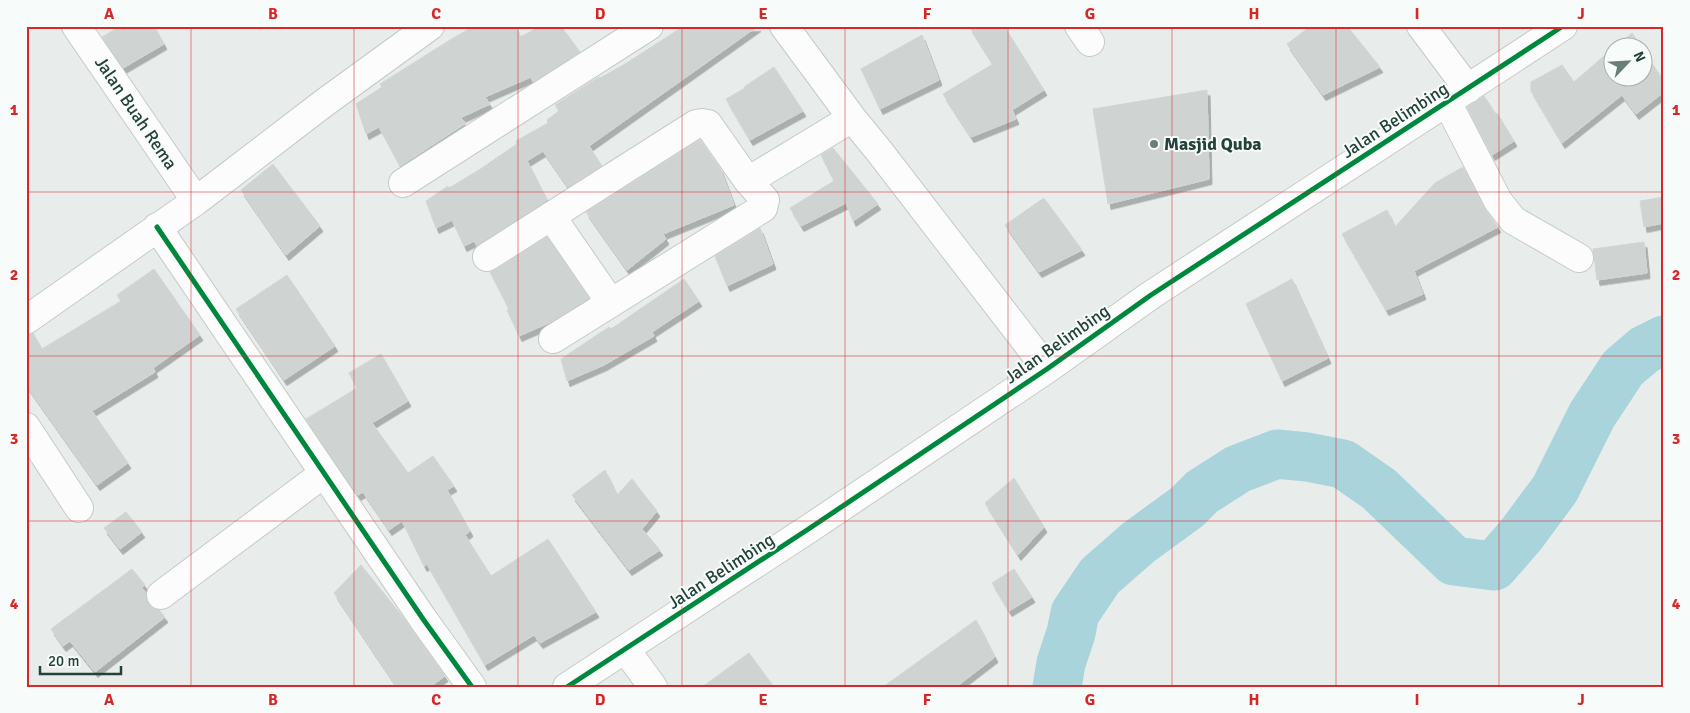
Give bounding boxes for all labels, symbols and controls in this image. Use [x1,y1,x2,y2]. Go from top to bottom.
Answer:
text: A [104,4,115,24]
text: B [268,4,278,24]
text: C [431,4,441,24]
text: D [595,4,606,24]
text: E [758,4,768,24]
text: F [923,4,932,24]
text: G [1085,4,1095,24]
text: H [1249,4,1259,24]
text: I [1414,4,1420,24]
text: J [1577,4,1585,24]
north arrow [1602,38,1652,88]
text: N [1630,49,1649,65]
street label: Jalan Buah Rema [90,52,182,174]
street label: Jalan Belimbing [1337,77,1453,163]
text: 1 [10,100,19,120]
text: 1 [1672,100,1681,120]
place label: Masjid Quba [1164,133,1262,155]
marker: Masjid Quba [1148,138,1160,150]
text: 2 [10,265,18,285]
text: 2 [1672,265,1680,285]
street label: Jalan Belimbing [1000,300,1114,388]
text: 3 [10,429,18,449]
text: 3 [1672,429,1680,449]
street label: Jalan Belimbing [663,528,779,614]
text: 4 [10,594,19,614]
text: 4 [1672,594,1681,614]
scale bar [40,643,121,675]
text: 20 m [48,652,79,670]
text: A [104,690,115,710]
text: B [268,690,278,710]
text: C [431,690,441,710]
text: D [595,690,606,710]
text: E [758,690,768,710]
text: F [923,690,932,710]
text: G [1085,690,1095,710]
text: H [1249,690,1259,710]
text: I [1414,690,1420,710]
text: J [1577,690,1585,710]

